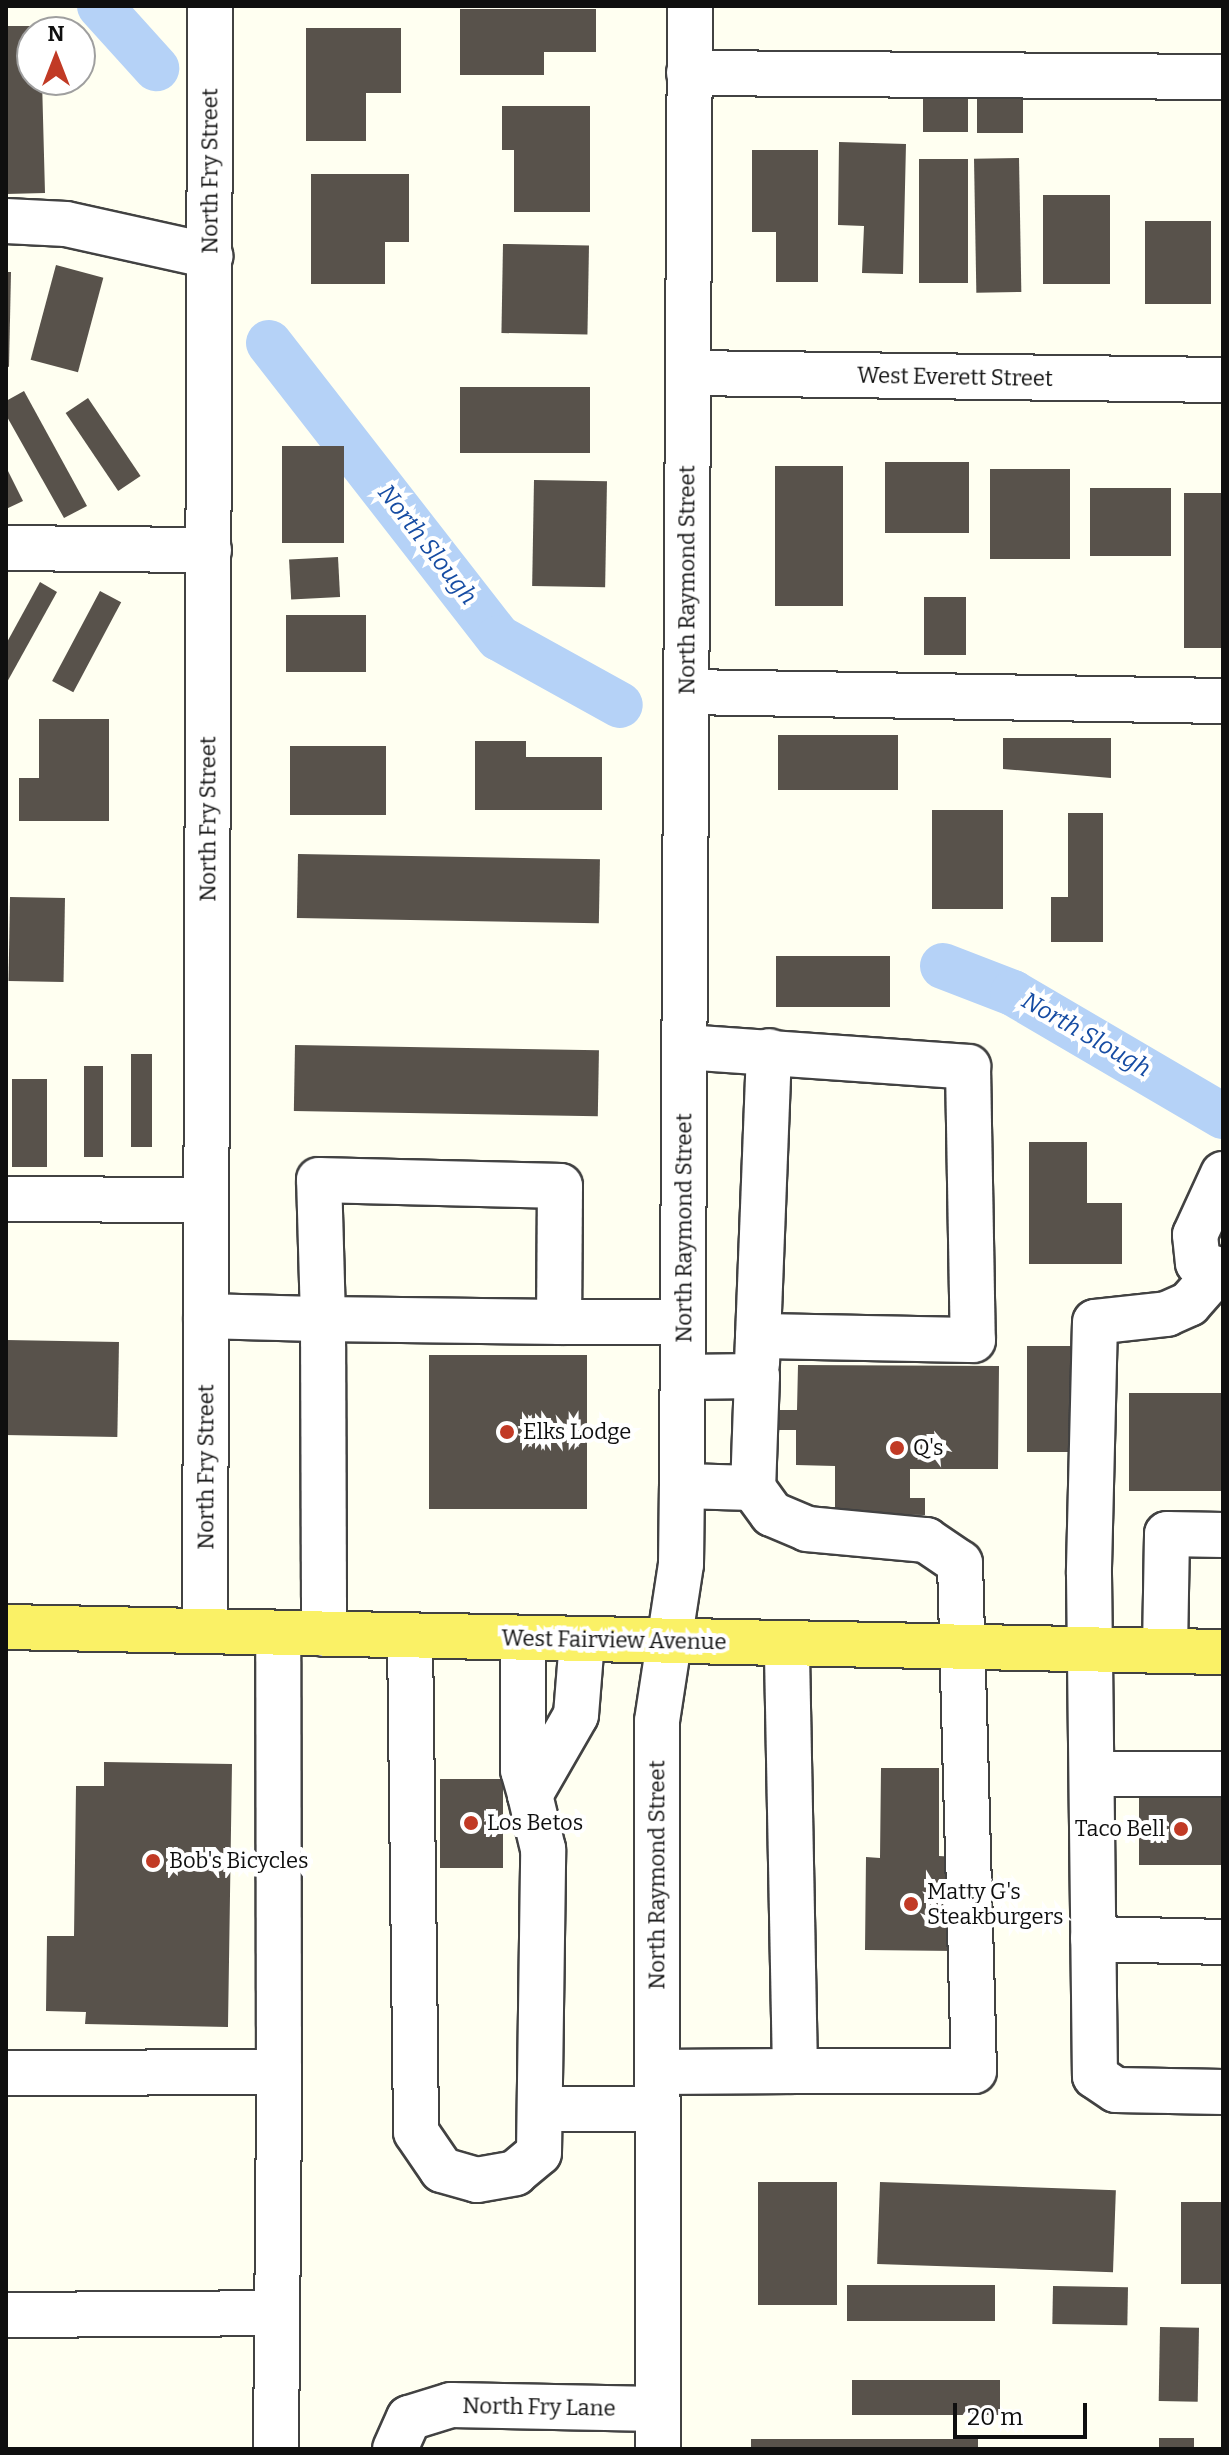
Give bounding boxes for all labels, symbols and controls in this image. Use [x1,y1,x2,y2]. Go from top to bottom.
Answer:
north arrow [16,16,96,96]
text: N [48,20,64,47]
street label: North Fry Street [197,88,223,254]
street label: West Everett Street [857,362,1053,392]
street label: North Raymond Street [674,465,700,695]
water label: North Slough [371,479,483,611]
street label: North Fry Street [195,736,221,902]
water label: North Slough [1016,986,1156,1084]
street label: North Raymond Street [671,1113,697,1343]
street label: North Fry Street [193,1384,219,1550]
place label: Elks Lodge [523,1419,631,1445]
marker: Elks Lodge [498,1423,516,1441]
place label: Q's [913,1435,944,1461]
marker: Q's [888,1439,906,1457]
street label: West Fairview Avenue [501,1625,727,1655]
street label: North Raymond Street [644,1760,670,1990]
place label: Los Betos [487,1810,583,1836]
marker: Los Betos [462,1814,480,1832]
place label: Taco Bell [1075,1816,1165,1842]
marker: Taco Bell [1172,1820,1190,1838]
place label: Bob's Bicycles [169,1848,309,1874]
marker: Bob's Bicycles [144,1852,162,1870]
place label: Matty G's Steakburgers [927,1878,1063,1930]
marker: Matty G's Steakburgers [902,1895,920,1913]
scale bar [957,2387,1091,2437]
street label: North Fry Lane [462,2392,616,2422]
text: 20 m [967,2403,1023,2431]

